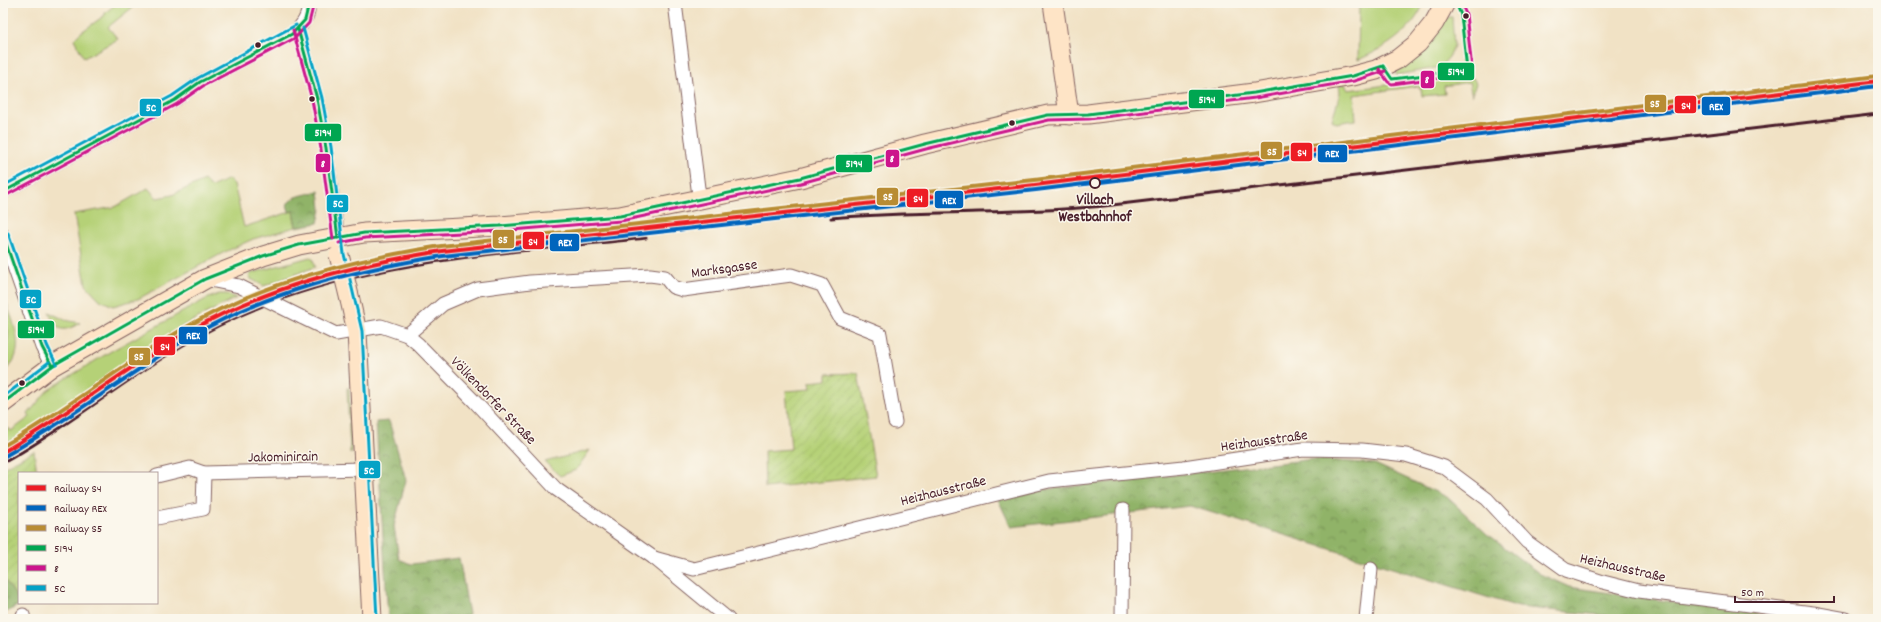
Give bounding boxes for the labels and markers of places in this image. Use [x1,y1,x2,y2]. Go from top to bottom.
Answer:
unlabelled marker [1461,11,1471,21]
unlabelled marker [253,40,263,50]
unlabelled marker [307,94,317,104]
unlabelled marker [1007,118,1017,128]
marker: Villach Westbahnhof [1089,177,1101,189]
place label: Villach Westbahnhof [1058,190,1132,229]
unlabelled marker [17,378,27,388]

